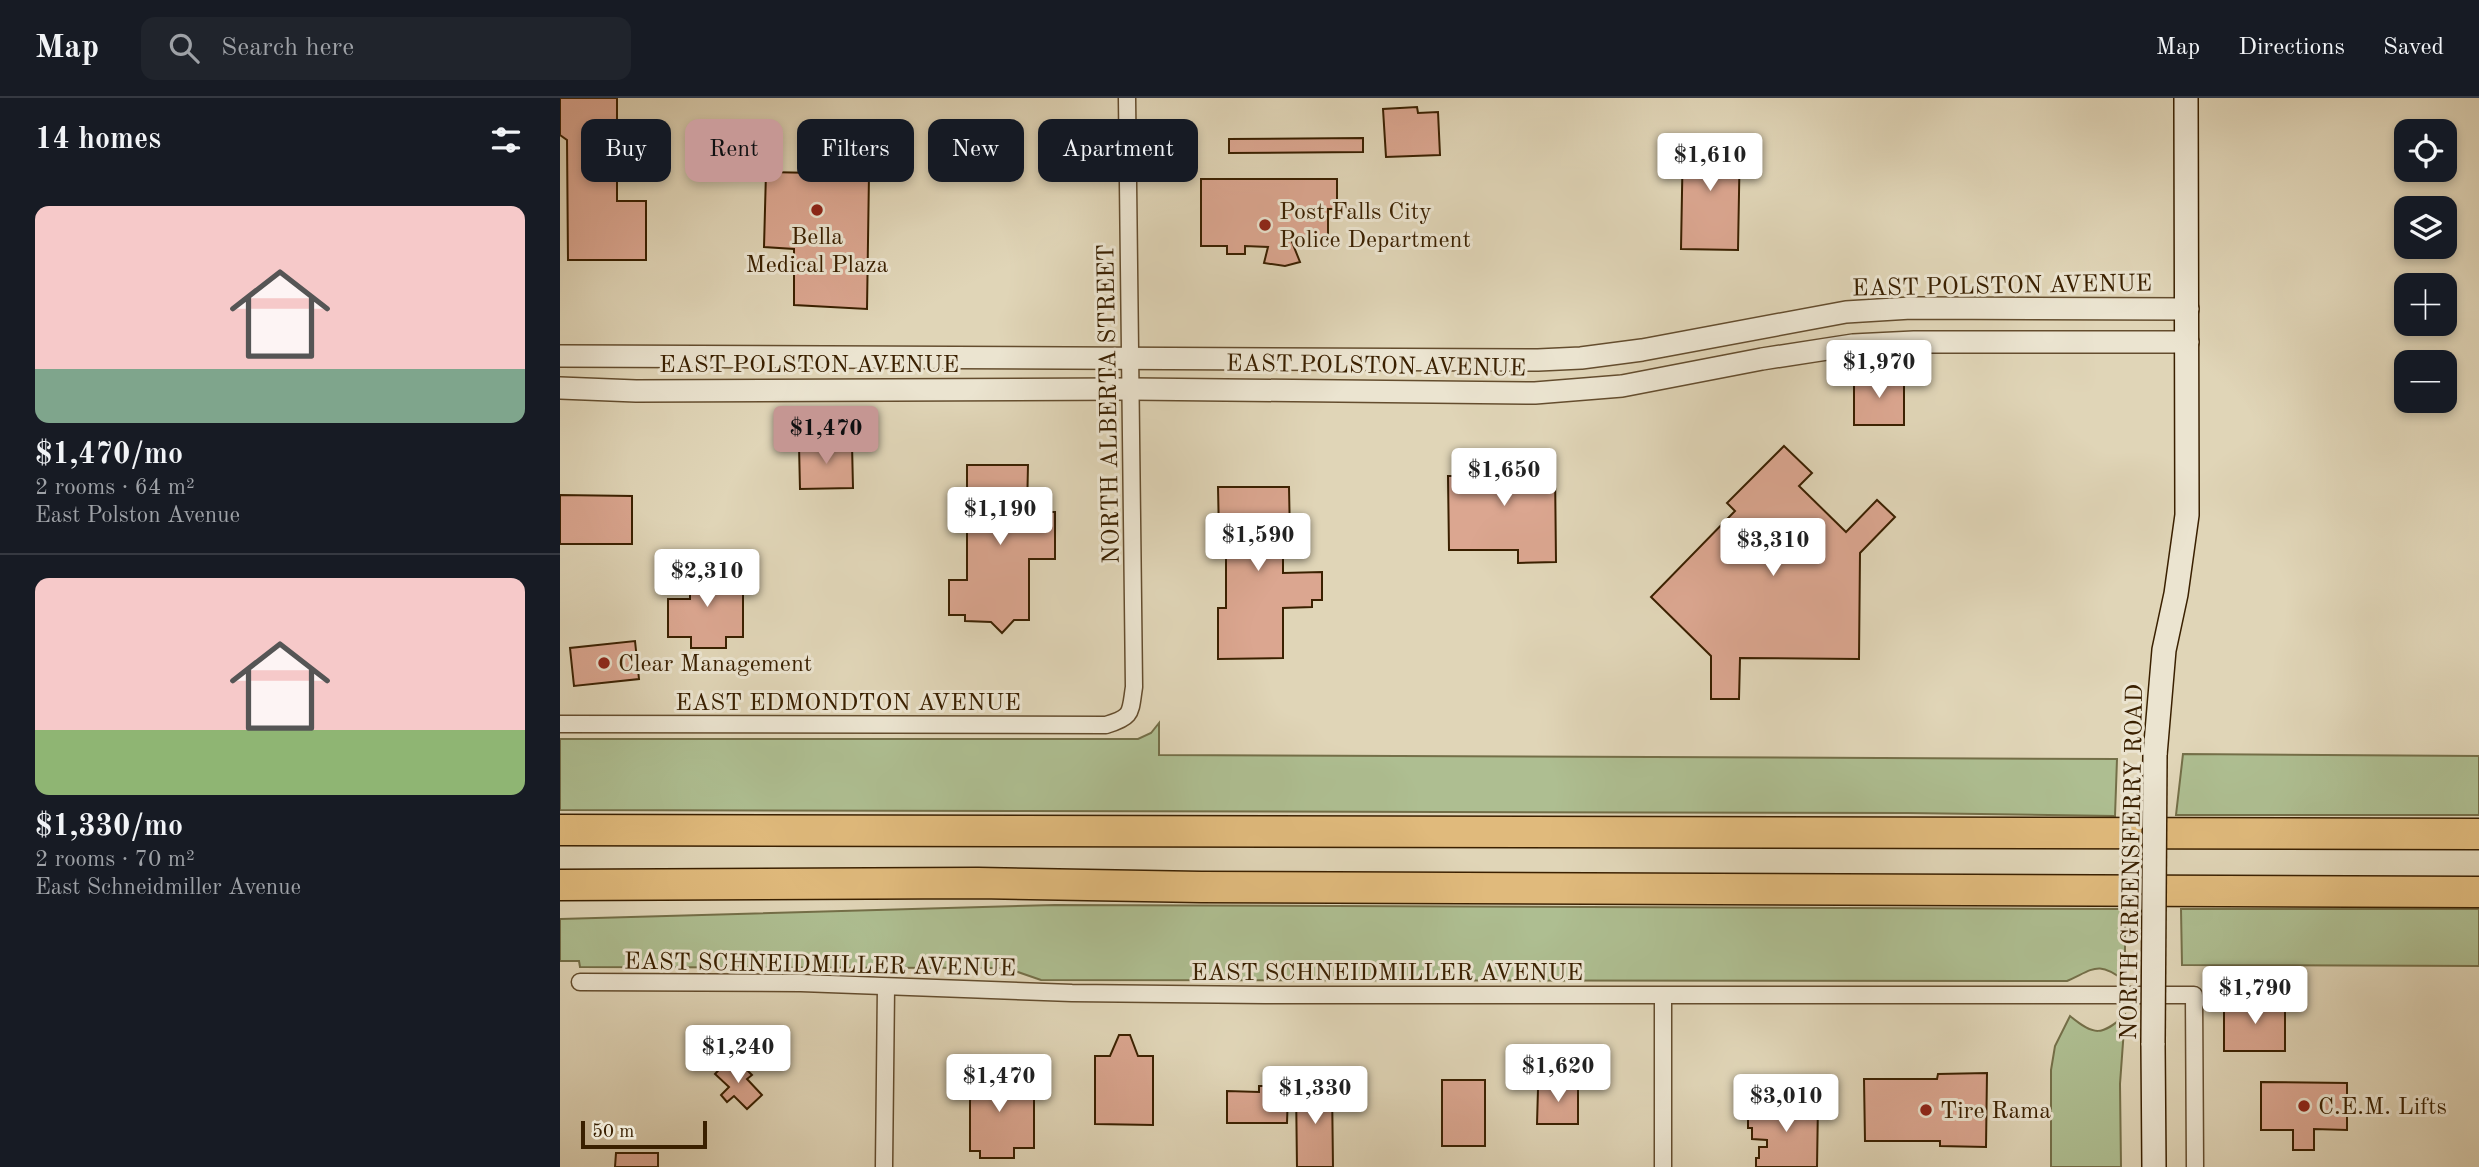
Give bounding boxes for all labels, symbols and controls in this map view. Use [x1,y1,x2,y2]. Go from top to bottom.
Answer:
search box [141,17,631,80]
icon: search [165,29,203,67]
text: Map [35,32,99,65]
text: Search here [221,35,354,61]
text: Map [2156,36,2200,60]
text: Directions [2238,36,2345,60]
text: Saved [2383,36,2444,60]
chip: Buy [581,119,671,182]
chip: Rent [685,119,783,182]
chip: Filters [797,119,914,182]
chip: New [928,119,1024,182]
chip: Apartment [1038,119,1198,182]
map controls [2394,119,2457,413]
button: locate [2394,119,2457,182]
icon: filters [487,121,525,159]
text: 14 homes [35,125,161,155]
pin: $1,610 [1653,134,1767,193]
text: $1,610 [1673,144,1747,167]
button: layers [2394,196,2457,259]
place label: Post Falls City Police Department [1279,201,1471,253]
marker: Bella Medical Plaza [809,202,825,218]
marker: Post Falls City Police Department [1257,217,1273,233]
place label: Bella Medical Plaza [746,226,889,278]
street label: NORTH ALBERTA STREET [1095,244,1125,564]
icon: home [217,251,343,377]
street label: EAST POLSTON AVENUE [1852,272,2152,302]
button: + [2394,273,2457,336]
pin: $1,970 [1822,341,1936,400]
button: − [2394,350,2457,413]
text: $1,970 [1842,351,1916,374]
street label: EAST POLSTON AVENUE [1226,352,1526,382]
street label: EAST POLSTON AVENUE [659,354,959,378]
pin: $1,470 [769,406,883,466]
text: $1,470 [789,417,863,440]
text: $1,470/mo [35,440,183,470]
pin: $1,650 [1447,448,1561,508]
text: $1,650 [1467,459,1541,482]
text: 2 rooms · 64 m² [35,476,195,499]
pin: $1,190 [943,488,1057,547]
text: $1,190 [963,498,1037,521]
text: East Polston Avenue [35,504,240,527]
pin: $1,590 [1201,514,1315,573]
pin: $3,310 [1716,518,1830,578]
text: $1,590 [1221,524,1295,547]
text: $3,310 [1736,529,1810,552]
pin: $2,310 [650,550,764,609]
text: $2,310 [670,560,744,583]
icon: home [217,623,343,749]
place label: Clear Management [618,653,812,677]
marker: Clear Management [596,655,612,671]
street label: NORTH GREENSFERRY ROAD [2118,684,2148,1040]
street label: EAST EDMONDTON AVENUE [675,692,1021,716]
text: $1,330/mo [35,812,183,842]
text: 2 rooms · 70 m² [35,848,195,871]
text: East Schneidmiller Avenue [35,876,301,899]
street label: EAST SCHNEIDMILLER AVENUE [624,951,1016,981]
street label: EAST SCHNEIDMILLER AVENUE [1191,962,1583,986]
pin: $1,790 [2198,967,2312,1026]
text: $1,790 [2218,977,2292,1000]
pin: $1,240 [681,1026,795,1085]
text: $1,240 [701,1036,775,1059]
pin: $1,620 [1501,1044,1615,1104]
pin: $1,470 [942,1054,1056,1114]
text: $1,620 [1521,1055,1595,1078]
text: $1,470 [962,1065,1036,1088]
pin: $1,330 [1258,1066,1372,1126]
pin: $3,010 [1729,1074,1843,1134]
text: $1,330 [1278,1077,1352,1100]
text: $3,010 [1749,1085,1823,1108]
place label: C.E.M. Lifts [2318,1096,2447,1120]
marker: C.E.M. Lifts [2296,1098,2312,1114]
place label: Tire Rama [1940,1100,2051,1124]
marker: Tire Rama [1918,1102,1934,1118]
scale bar [581,1118,707,1150]
text: 50 m [592,1123,634,1142]

